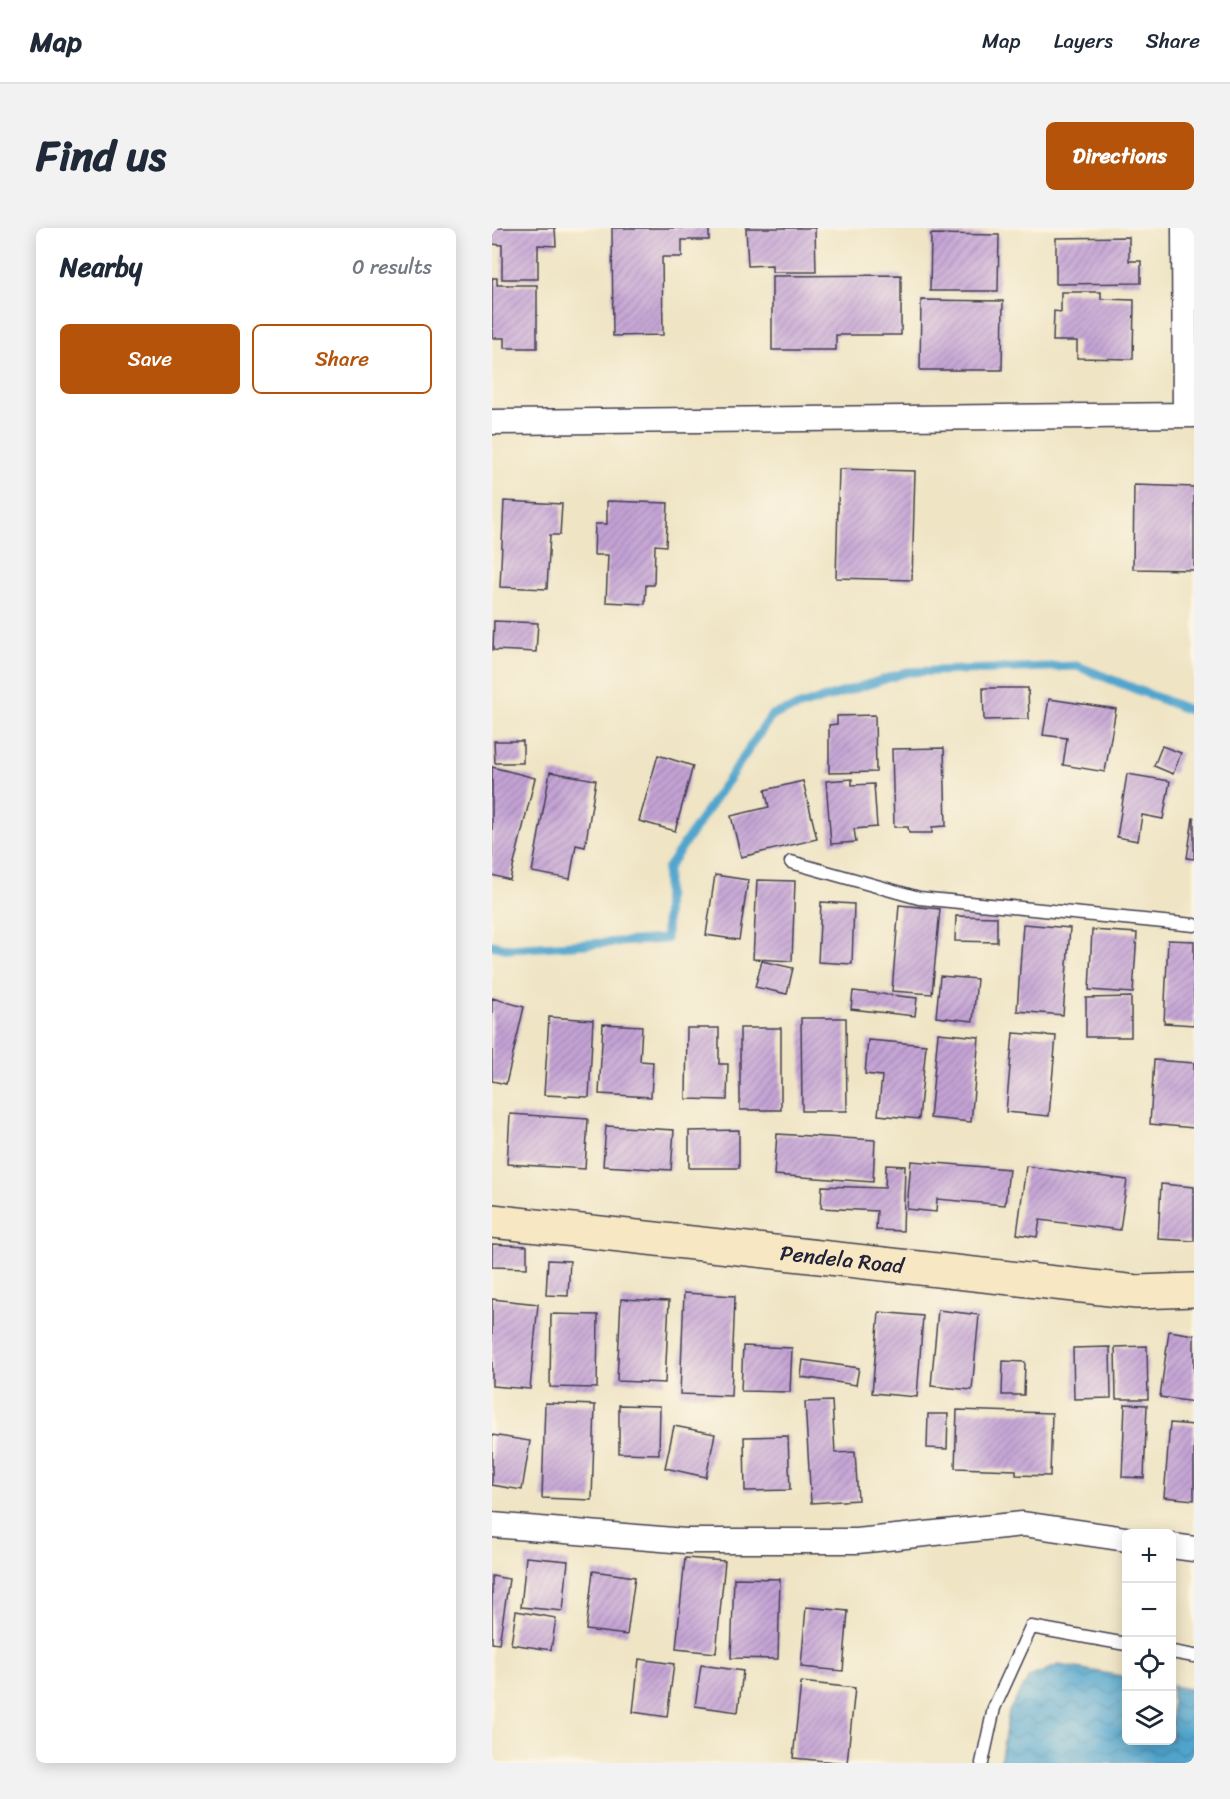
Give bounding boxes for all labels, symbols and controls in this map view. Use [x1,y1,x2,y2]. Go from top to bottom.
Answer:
text: Map [30,17,82,66]
text: Map [982,22,1021,60]
text: Layers [1054,22,1113,60]
text: Share [1146,22,1200,60]
text: Find us [36,119,166,193]
button: Directions [1046,122,1194,190]
text: Nearby [60,244,142,290]
text: 0 results [352,250,432,285]
button: Save [60,324,240,394]
button: Share [252,324,432,394]
street label: Pendela Road [778,1234,907,1285]
map controls [1122,1529,1176,1745]
button: + [1122,1529,1176,1583]
button: − [1122,1583,1176,1637]
button: locate [1122,1637,1176,1691]
button: layers [1122,1691,1176,1745]

